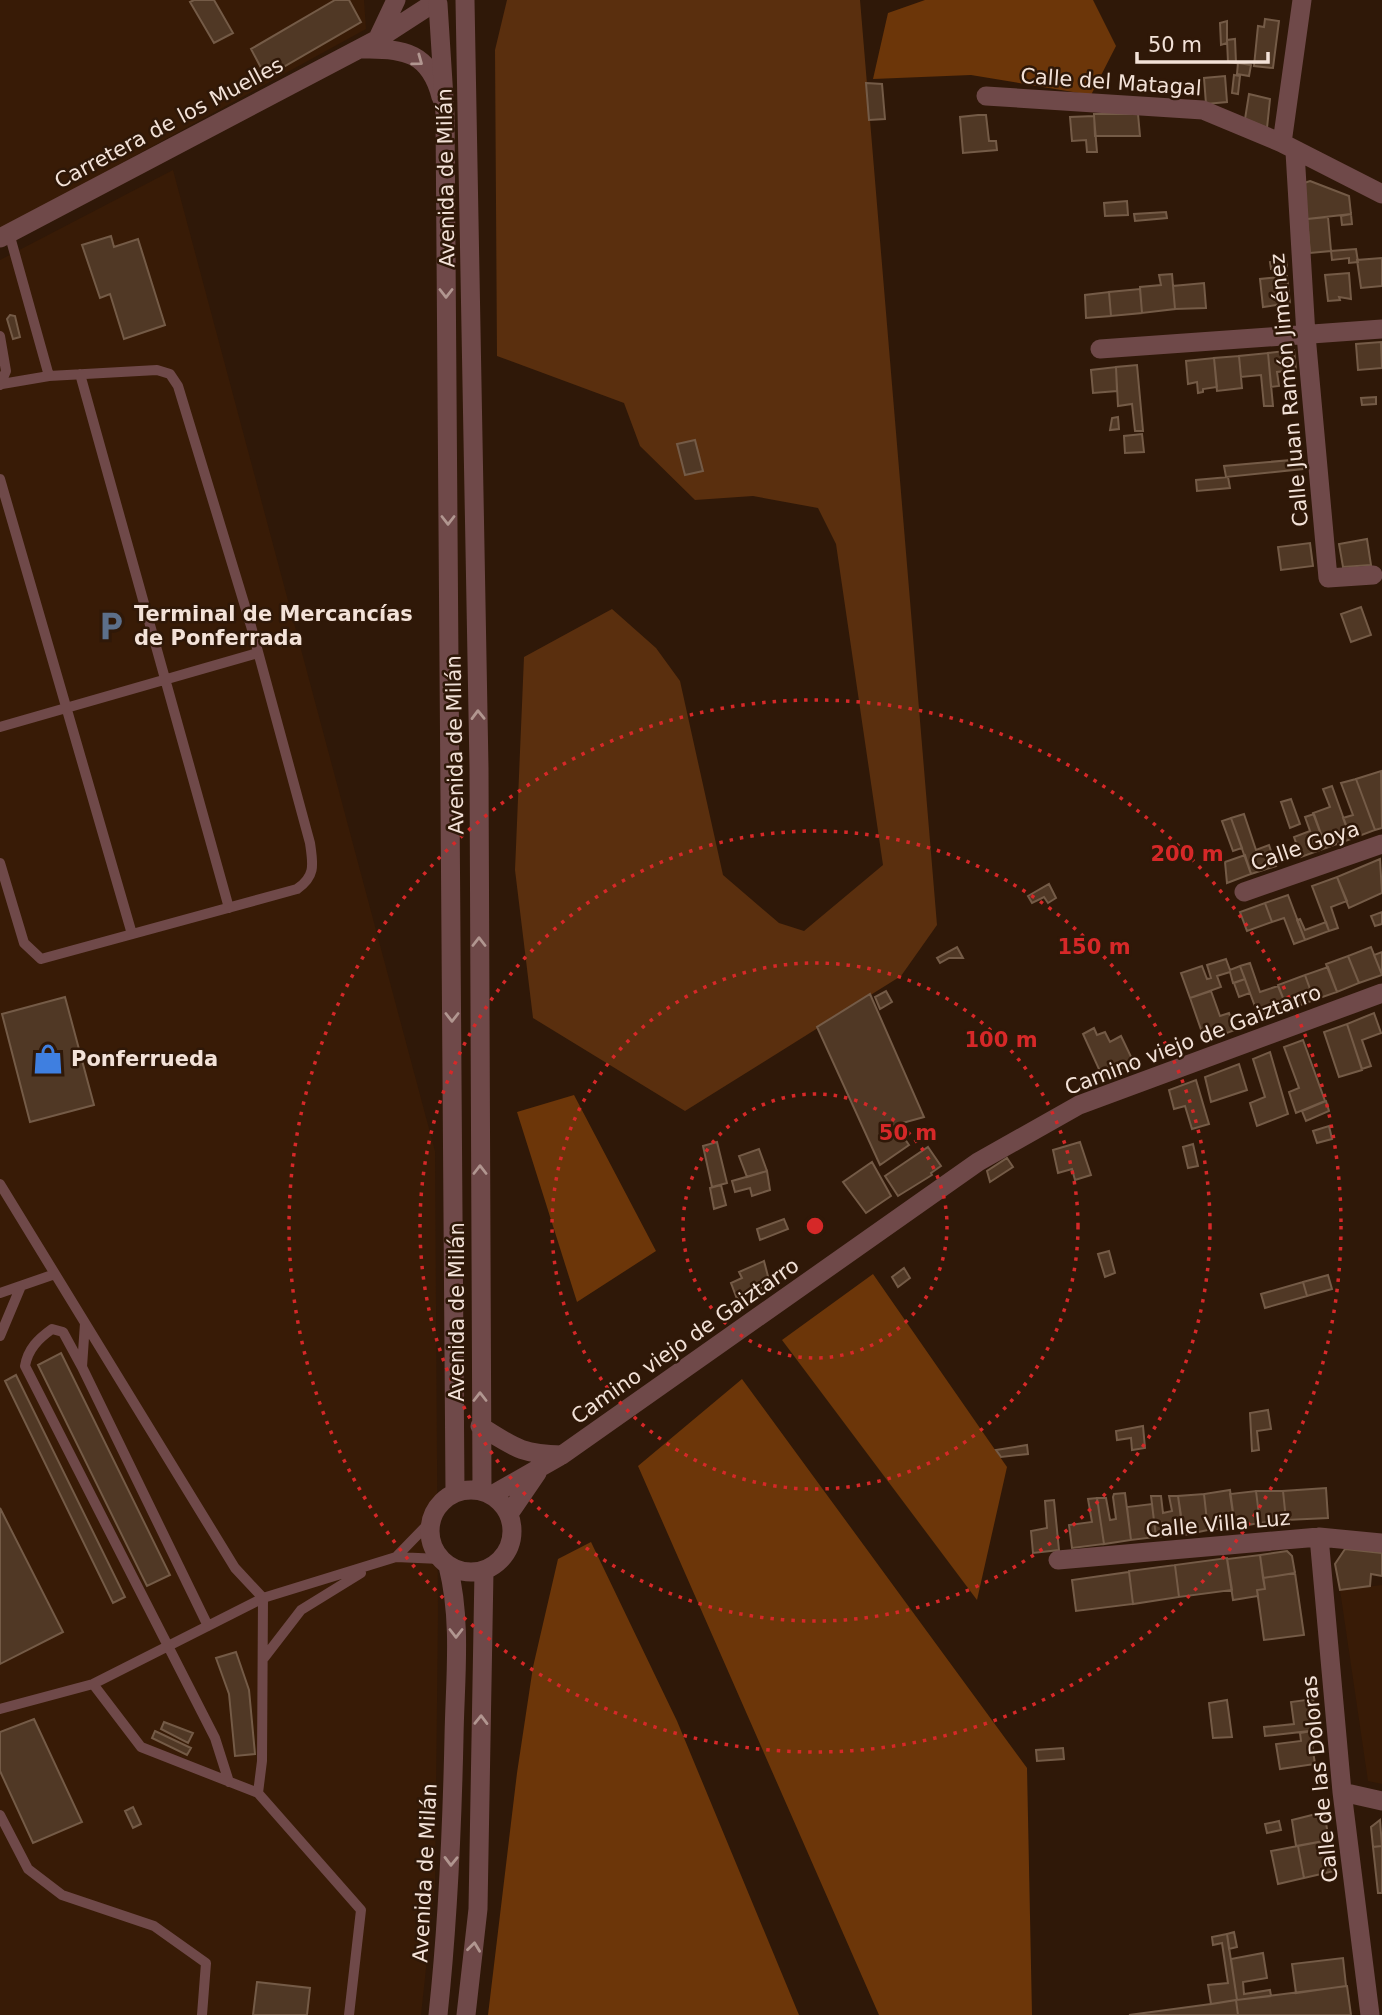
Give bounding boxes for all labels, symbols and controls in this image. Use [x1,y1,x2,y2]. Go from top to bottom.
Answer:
scale bar [1137,21,1268,65]
text: 50 m [1148,33,1202,57]
street label: Carretera de los Muelles [51,52,287,194]
one-way arrow [410,53,422,65]
street label: Calle del Matagal [1020,64,1202,100]
street label: Avenida de Milán [432,88,460,268]
street label: Calle Juan Ramón Jiménez [1265,252,1313,528]
one-way arrow [439,288,454,299]
one-way arrow [440,516,456,526]
place label: Terminal de Mercancías de Ponferrada [134,602,413,650]
parking icon: Terminal de Mercancías de Ponferrada [94,609,128,643]
street label: Avenida de Milán [441,655,469,835]
one-way arrow [470,709,486,720]
street label: Calle Goya [1248,816,1362,876]
text: 200 m [1150,842,1224,866]
text: 150 m [1057,935,1131,959]
one-way arrow [471,937,487,947]
street label: Camino viejo de Gaiztarro [1061,980,1325,1100]
one-way arrow [444,1013,460,1023]
text: 100 m [964,1028,1038,1052]
shop icon: Ponferrueda [31,1042,65,1076]
place label: Ponferrueda [71,1047,218,1071]
text: 50 m [879,1121,937,1145]
one-way arrow [472,1164,488,1175]
centre of rings [803,1214,827,1238]
street label: Avenida de Milán [445,1222,469,1402]
street label: Camino viejo de Gaiztarro [567,1253,803,1429]
one-way arrow [472,1392,488,1402]
street label: Calle Villa Luz [1145,1506,1291,1542]
one-way arrow [448,1628,464,1639]
street label: Calle de las Doloras [1297,1674,1343,1884]
one-way arrow [473,1714,488,1725]
street label: Avenida de Milán [408,1783,442,1963]
one-way arrow [443,1856,459,1866]
one-way arrow [466,1941,481,1953]

